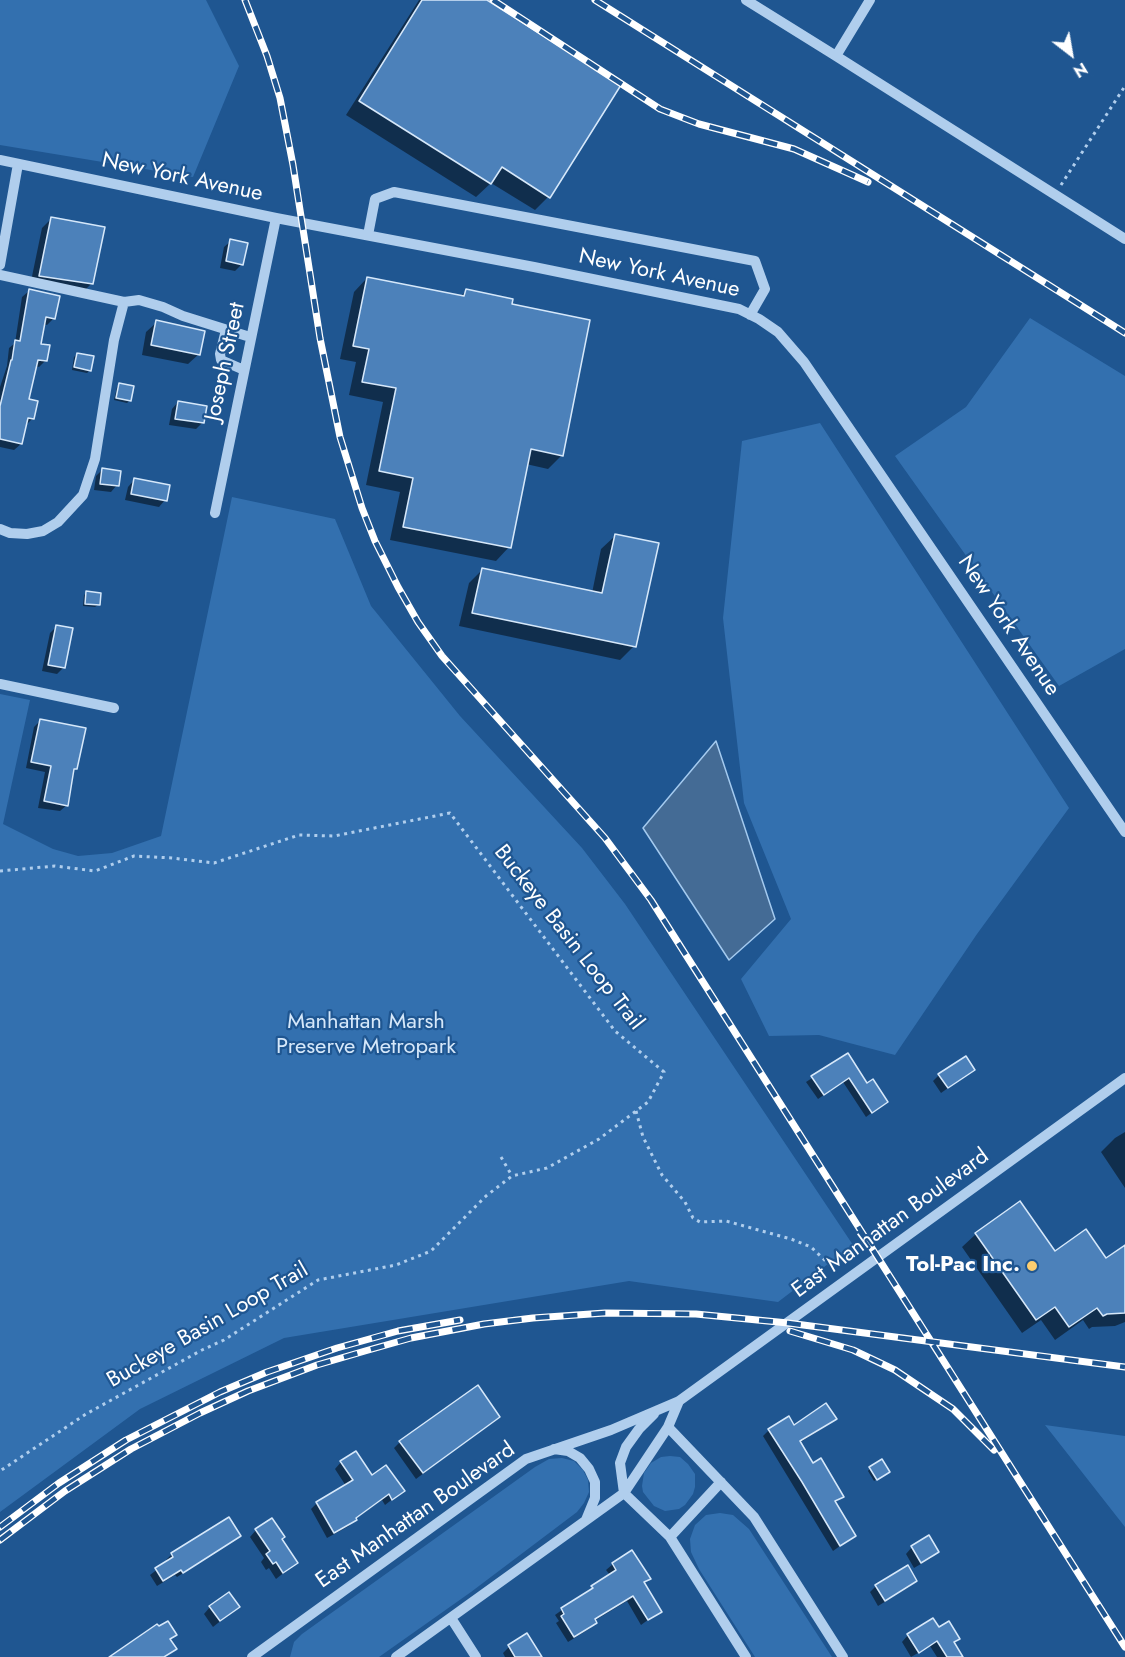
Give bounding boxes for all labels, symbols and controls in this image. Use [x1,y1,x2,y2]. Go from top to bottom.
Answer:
north arrow [1041,24,1101,84]
text: N [1069,57,1092,83]
street label: New York Avenue [99,148,265,208]
street label: New York Avenue [576,244,742,304]
street label: Joseph Street [201,300,251,424]
street label: New York Avenue [951,551,1065,701]
street label: Buckeye Basin Loop Trail [487,840,649,1036]
park label: Manhattan Marsh Preserve Metropark [276,1010,456,1062]
street label: East Manhattan Boulevard [787,1144,995,1304]
place label: Tol-Pac Inc. [906,1253,1020,1279]
street label: Buckeye Basin Loop Trail [103,1258,313,1394]
marker: Tol-Pac Inc. [1025,1259,1039,1273]
street label: East Manhattan Boulevard [311,1437,521,1595]

